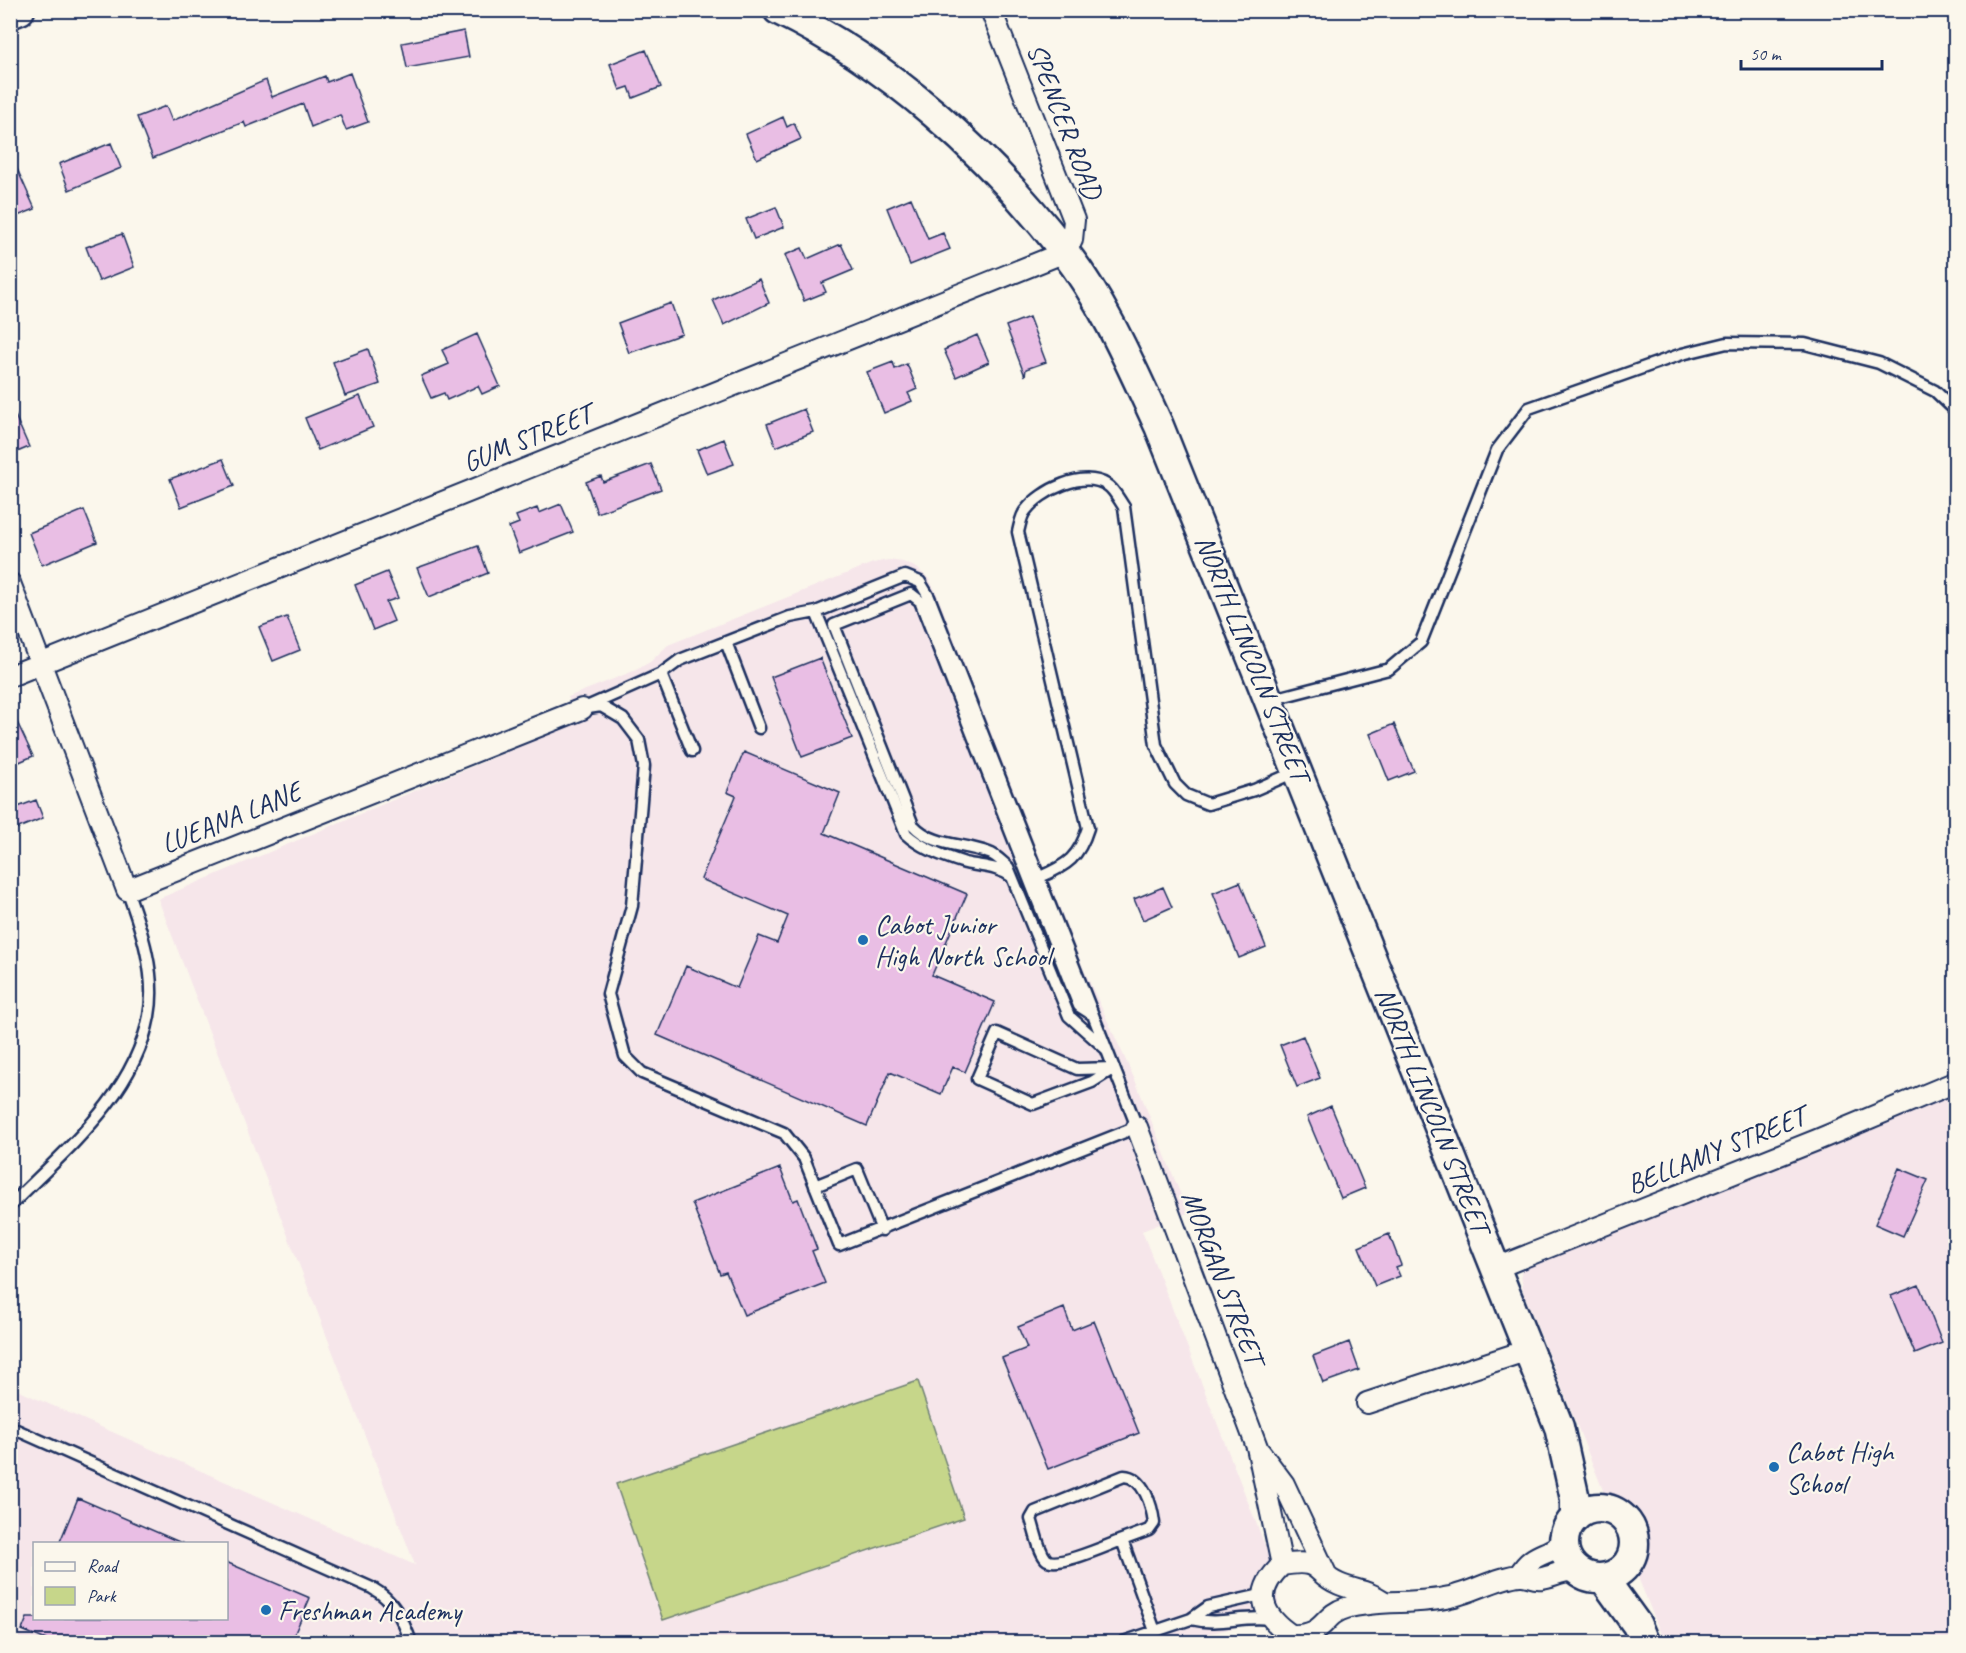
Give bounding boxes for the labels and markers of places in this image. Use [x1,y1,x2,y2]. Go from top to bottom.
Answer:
place label: Cabot Junior High North School [875,907,1056,974]
marker: Cabot Junior High North School [856,933,870,947]
place label: Cabot High School [1786,1434,1896,1501]
marker: Cabot High School [1767,1460,1781,1474]
place label: Freshman Academy [278,1593,463,1628]
marker: Freshman Academy [259,1603,273,1617]

